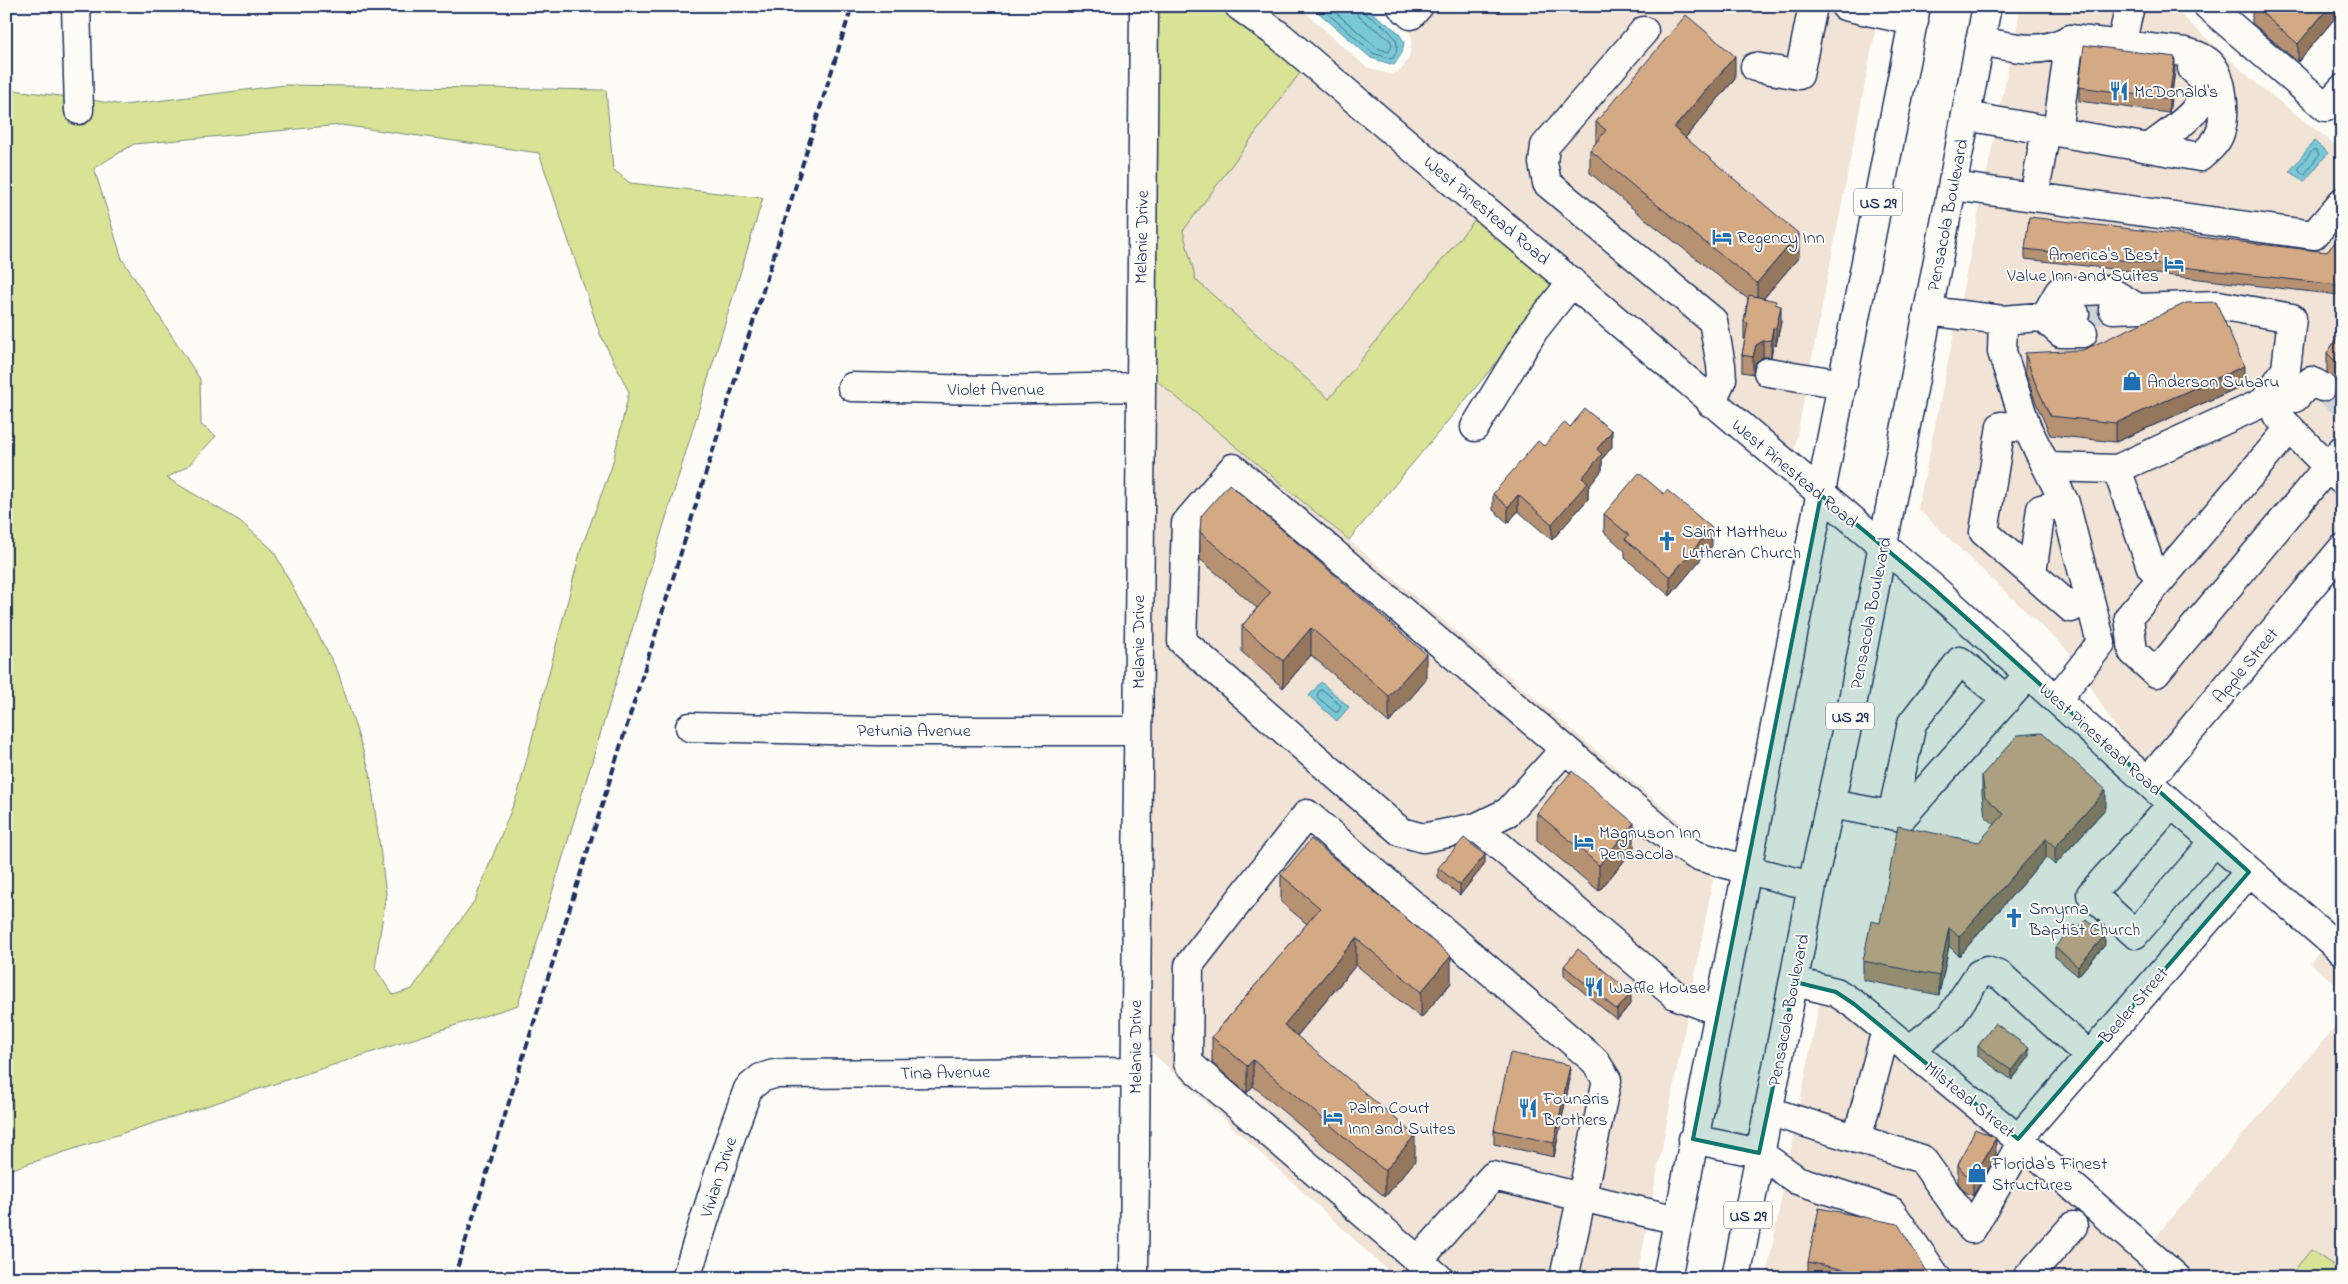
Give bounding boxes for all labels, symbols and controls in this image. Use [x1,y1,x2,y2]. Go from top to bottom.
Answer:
restaurant icon: McDonald's [2108,80,2130,102]
place label: McDonald's [2134,80,2218,106]
street label: Pensacola Boulevard [1921,137,1976,294]
street label: West Pinestead Road [1417,151,1555,272]
road number: US 29 [1854,188,1902,216]
street label: Melanie Drive [1129,189,1157,284]
hotel icon: Regency Inn [1711,226,1733,248]
place label: Regency Inn [1737,226,1825,253]
place label: America's Best Value Inn and Suites [2006,243,2159,290]
hotel icon: America's Best Value Inn and Suites [2163,253,2185,275]
shop icon: Anderson Subaru [2121,370,2143,392]
place label: Anderson Subaru [2147,370,2279,396]
street label: Violet Avenue [947,378,1045,404]
street label: West Pinestead Road [1725,414,1863,535]
place label: Saint Matthew Lutheran Church [1682,520,1801,567]
church icon: Saint Matthew Lutheran Church [1656,530,1678,552]
street label: Pensacola Boulevard [1844,535,1899,692]
street label: Melanie Drive [1127,594,1153,689]
street label: Apple Street [2207,623,2286,710]
street label: West Pinestead Road [2032,678,2167,803]
road number: US 29 [1826,702,1874,729]
street label: Petunia Avenue [857,719,972,745]
place label: Magnuson Inn Pensacola [1599,821,1701,868]
hotel icon: Magnuson Inn Pensacola [1573,831,1595,853]
place label: Smyrna Baptist Church [2028,897,2140,944]
church icon: Smyrna Baptist Church [2003,907,2025,929]
street label: Pensacola Boulevard [1762,932,1817,1089]
street label: Beeler Street [2093,962,2175,1051]
restaurant icon: Waffle House [1583,976,1605,998]
place label: Waffle House [1609,976,1707,1002]
street label: Melanie Drive [1124,999,1150,1094]
street label: Milstead Street [1918,1056,2020,1145]
street label: Tina Avenue [900,1060,991,1088]
place label: Founaris Brothers [1542,1087,1609,1134]
place label: Palm Court Inn and Suites [1348,1096,1456,1143]
restaurant icon: Founaris Brothers [1517,1097,1539,1119]
hotel icon: Palm Court Inn and Suites [1322,1106,1344,1128]
street label: Vivian Drive [694,1133,745,1222]
place label: Florida's Finest Structures [1991,1152,2107,1199]
shop icon: Florida's Finest Structures [1966,1162,1988,1184]
road number: US 29 [1724,1202,1772,1228]

